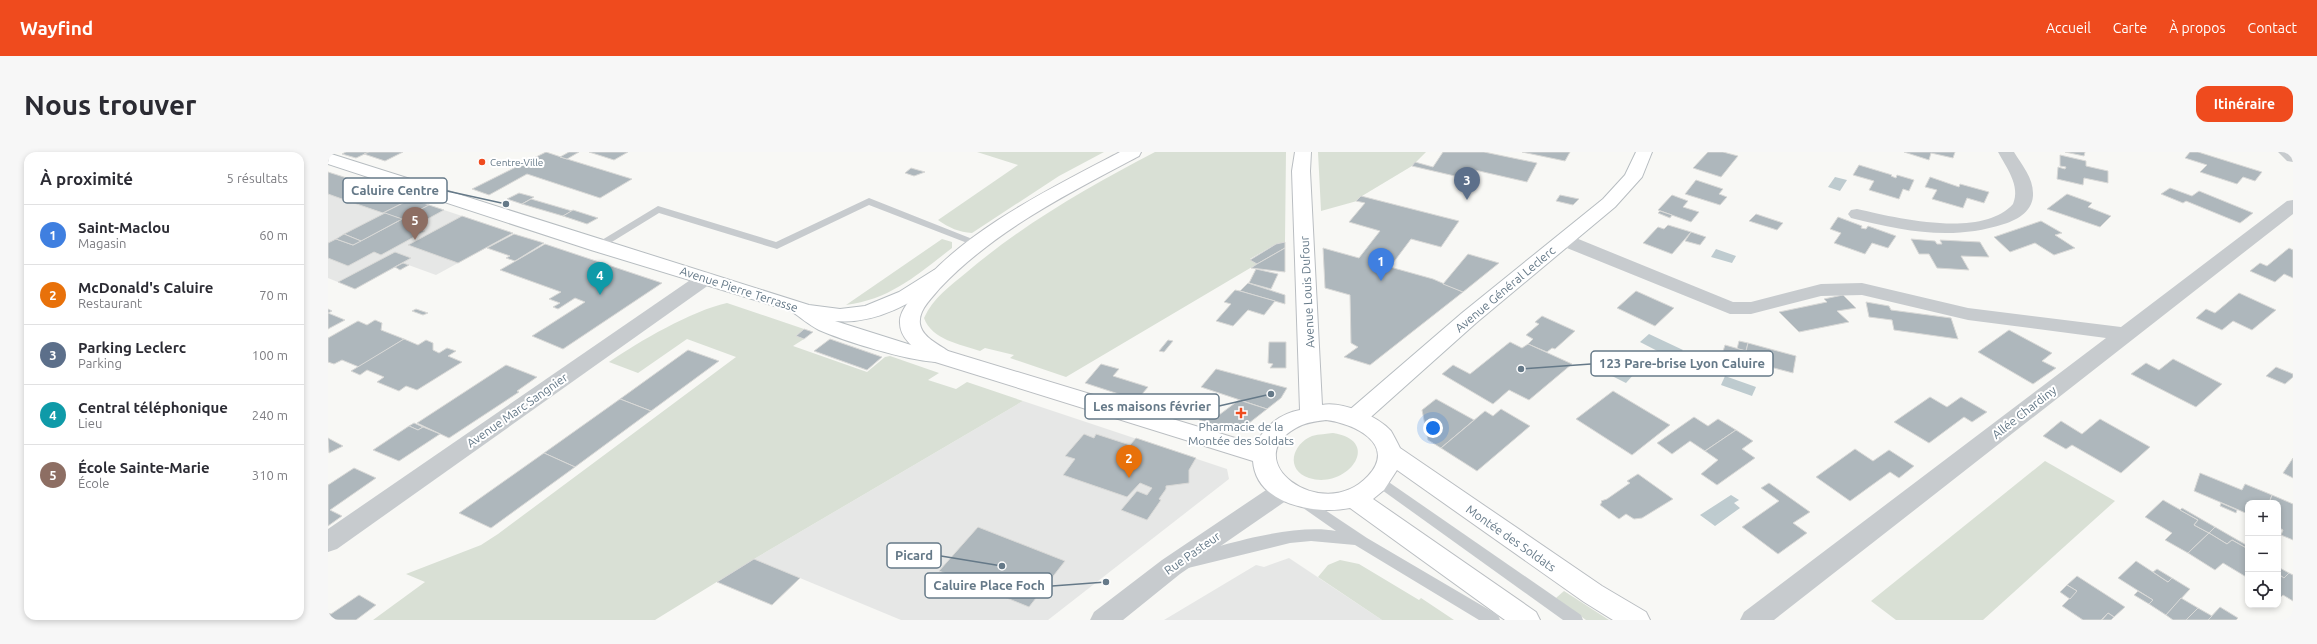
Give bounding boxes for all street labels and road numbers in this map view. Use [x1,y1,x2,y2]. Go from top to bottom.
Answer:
street label: Avenue Louis Dufour [1298,235,1316,348]
street label: Avenue Général Leclerc [1453,243,1558,334]
street label: Avenue Pierre Terrasse [678,264,800,314]
street label: Avenue Marc Sangnier [464,370,570,450]
street label: Allée Chardiny [1989,383,2059,441]
street label: Montée des Soldats [1464,502,1558,574]
street label: Rue Pasteur [1162,529,1223,577]

